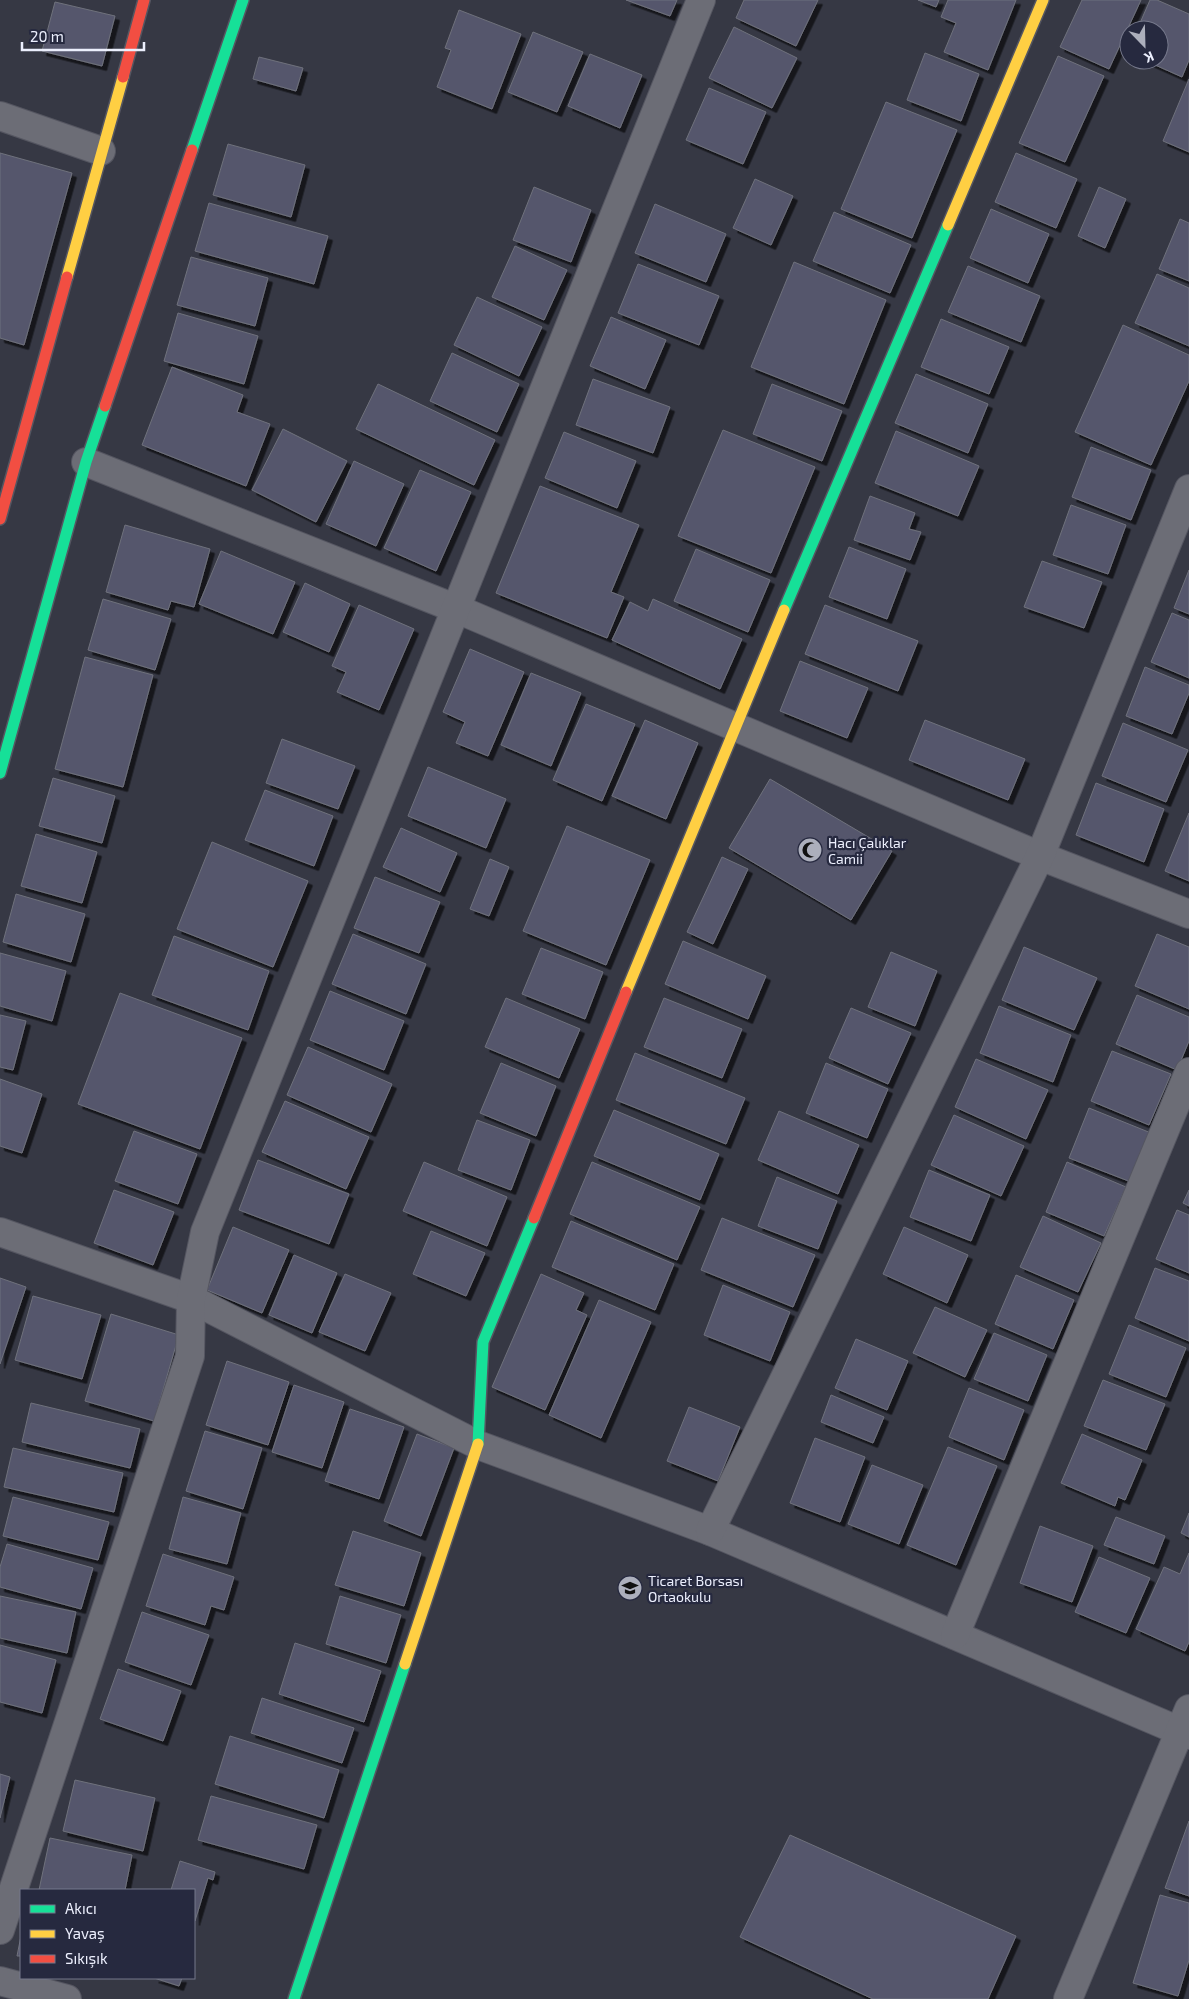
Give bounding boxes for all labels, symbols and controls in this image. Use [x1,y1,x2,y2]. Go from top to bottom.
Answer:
scale bar [22,20,145,52]
north arrow [1119,20,1169,70]
text: 20 m [30,27,64,45]
text: K [1142,48,1157,67]
place label: Hacı Çalıklar Camii [828,834,907,867]
mosque icon: Hacı Çalıklar Camii [797,837,823,863]
place label: Ticaret Borsası Ortaokulu [648,1572,743,1605]
school or university icon: Ticaret Borsası Ortaokulu [617,1575,643,1601]
legend [20,1889,195,1979]
text: Akıcı [65,1899,97,1917]
text: Yavaş [65,1924,105,1943]
text: Sıkışık [65,1949,108,1968]

